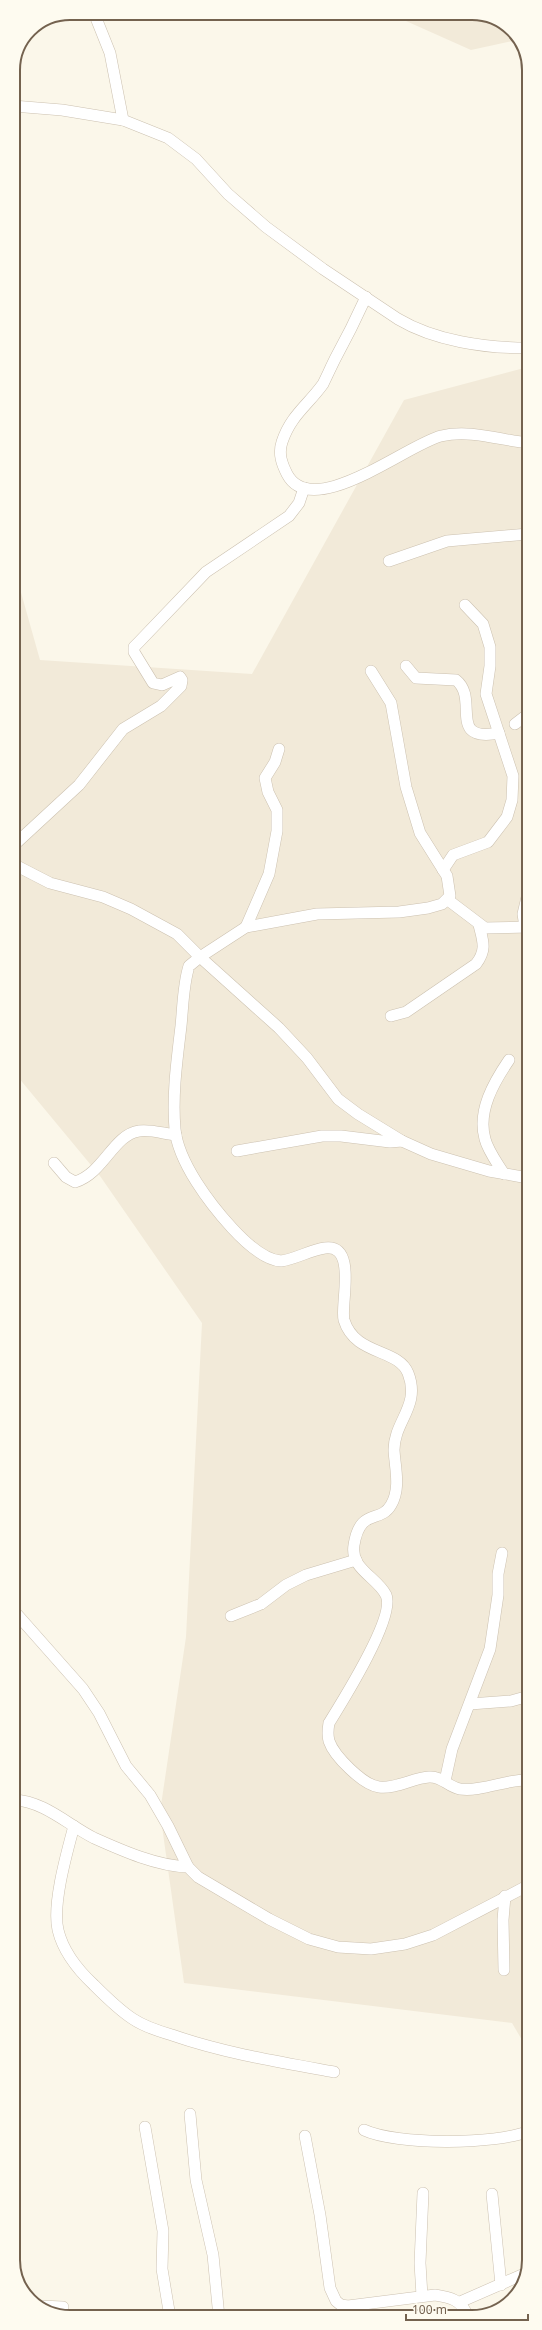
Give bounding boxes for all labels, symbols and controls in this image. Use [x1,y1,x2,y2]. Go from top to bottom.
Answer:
scale bar [406,2296,528,2322]
text: 100 m [412,2301,447,2318]

